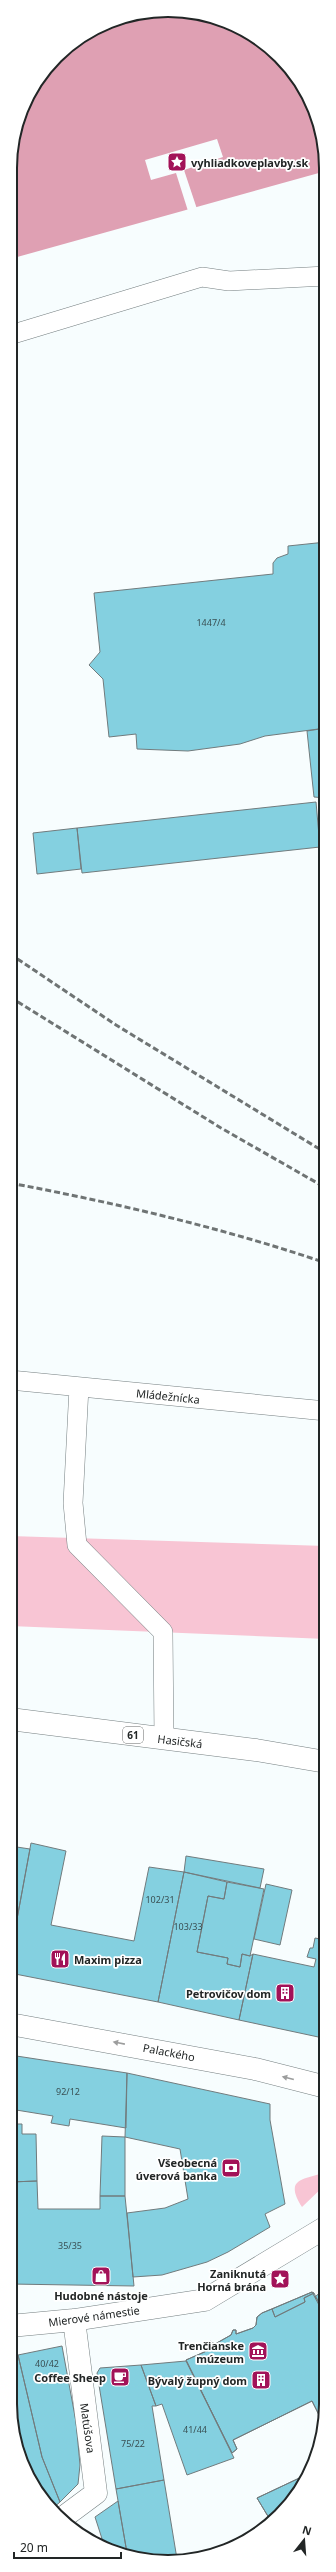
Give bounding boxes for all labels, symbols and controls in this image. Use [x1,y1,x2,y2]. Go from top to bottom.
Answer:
place icon: vyhliadkoveplavby.sk [166,151,188,173]
place label: vyhliadkoveplavby.sk [191,155,308,170]
house number: 1447/4 [196,616,226,629]
street label: Mládežnícka [135,1385,201,1407]
road number: 61 [123,1727,143,1743]
street label: Hasičská [157,1731,203,1751]
house number: 102/31 [145,1893,175,1906]
house number: 103/33 [173,1920,203,1933]
restaurant icon: Maxim pizza [49,1948,71,1970]
place label: Maxim pizza [74,1952,142,1967]
building icon: Petrovičov dom [274,1982,296,2004]
place label: Petrovičov dom [186,1986,271,2001]
one-way arrow [113,2039,126,2045]
street label: Palackého [142,2040,197,2064]
one-way arrow [282,2074,294,2080]
house number: 92/12 [56,2085,80,2098]
place label: Všeobecná úverová banka [136,2155,217,2183]
bank icon: Všeobecná úverová banka [220,2157,242,2179]
house number: 35/35 [58,2239,82,2252]
shop icon: Hudobné nástoje [90,2265,112,2287]
place label: Zaniknutá Horná brána [197,2266,266,2294]
place icon: Zaniknutá Horná brána [269,2268,291,2290]
place label: Hudobné nástoje [54,2288,148,2303]
street label: Mierové námestie [47,2302,141,2330]
place label: Trenčianske múzeum [178,2338,244,2366]
museum icon: Trenčianske múzeum [247,2340,269,2362]
house number: 40/42 [35,2357,59,2370]
cafe icon: Coffee Sheep [109,2366,131,2388]
building icon: Bývalý župný dom [250,2369,272,2391]
place label: Coffee Sheep [34,2370,106,2385]
place label: Bývalý župný dom [148,2373,247,2388]
street label: Matúšova [77,2402,99,2454]
house number: 41/44 [183,2423,207,2436]
house number: 75/22 [121,2437,145,2450]
north arrow [284,2520,324,2560]
text: N [301,2521,314,2538]
scale bar [14,2534,121,2560]
text: 20 m [20,2539,48,2556]

